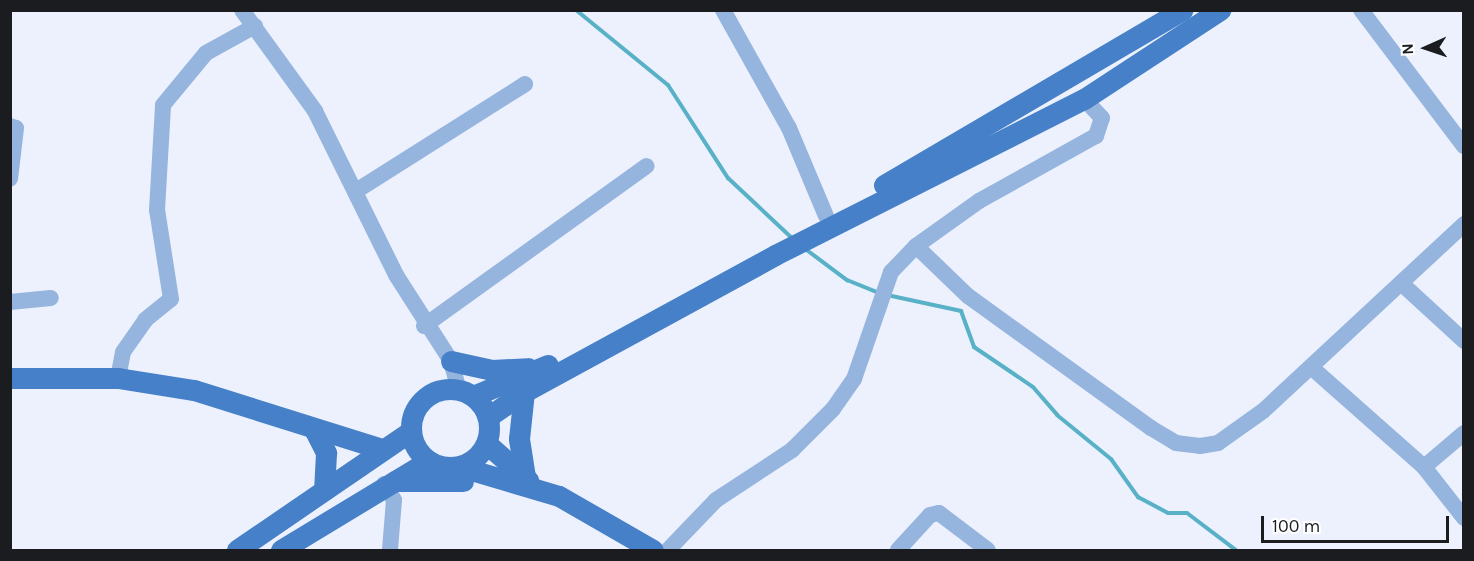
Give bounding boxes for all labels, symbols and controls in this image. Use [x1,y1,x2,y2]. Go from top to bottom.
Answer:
north arrow [1396,18,1456,78]
text: N [1398,43,1417,55]
scale bar [1264,504,1452,542]
text: 100 m [1272,515,1320,537]

